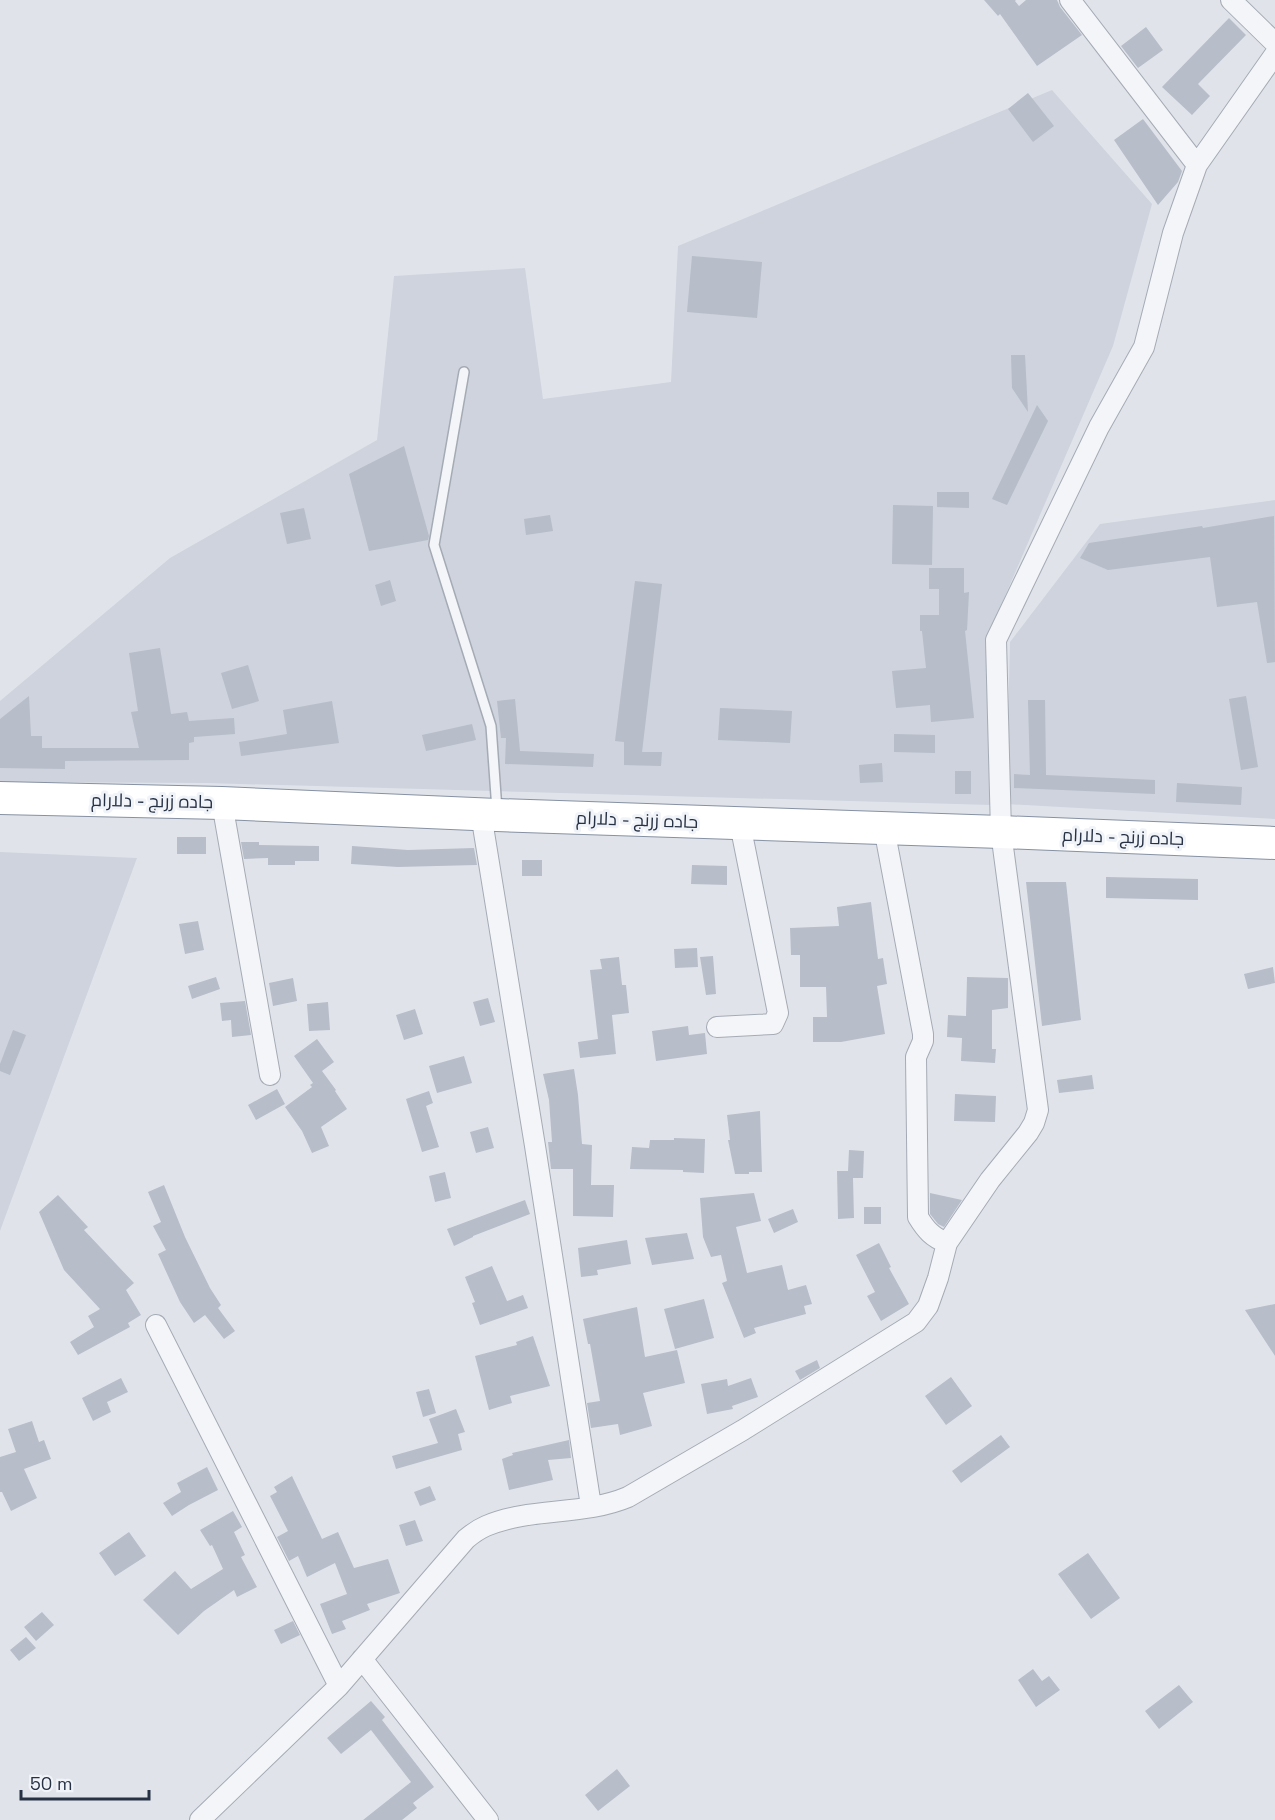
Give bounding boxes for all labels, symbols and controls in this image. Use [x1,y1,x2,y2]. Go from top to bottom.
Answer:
street label: جاده زرنج - دلارام [91,788,213,814]
street label: جاده زرنج - دلارام [575,806,699,834]
street label: جاده زرنج - دلارام [1061,823,1185,851]
scale bar [21,1763,148,1801]
text: 50 m [30,1772,72,1795]

